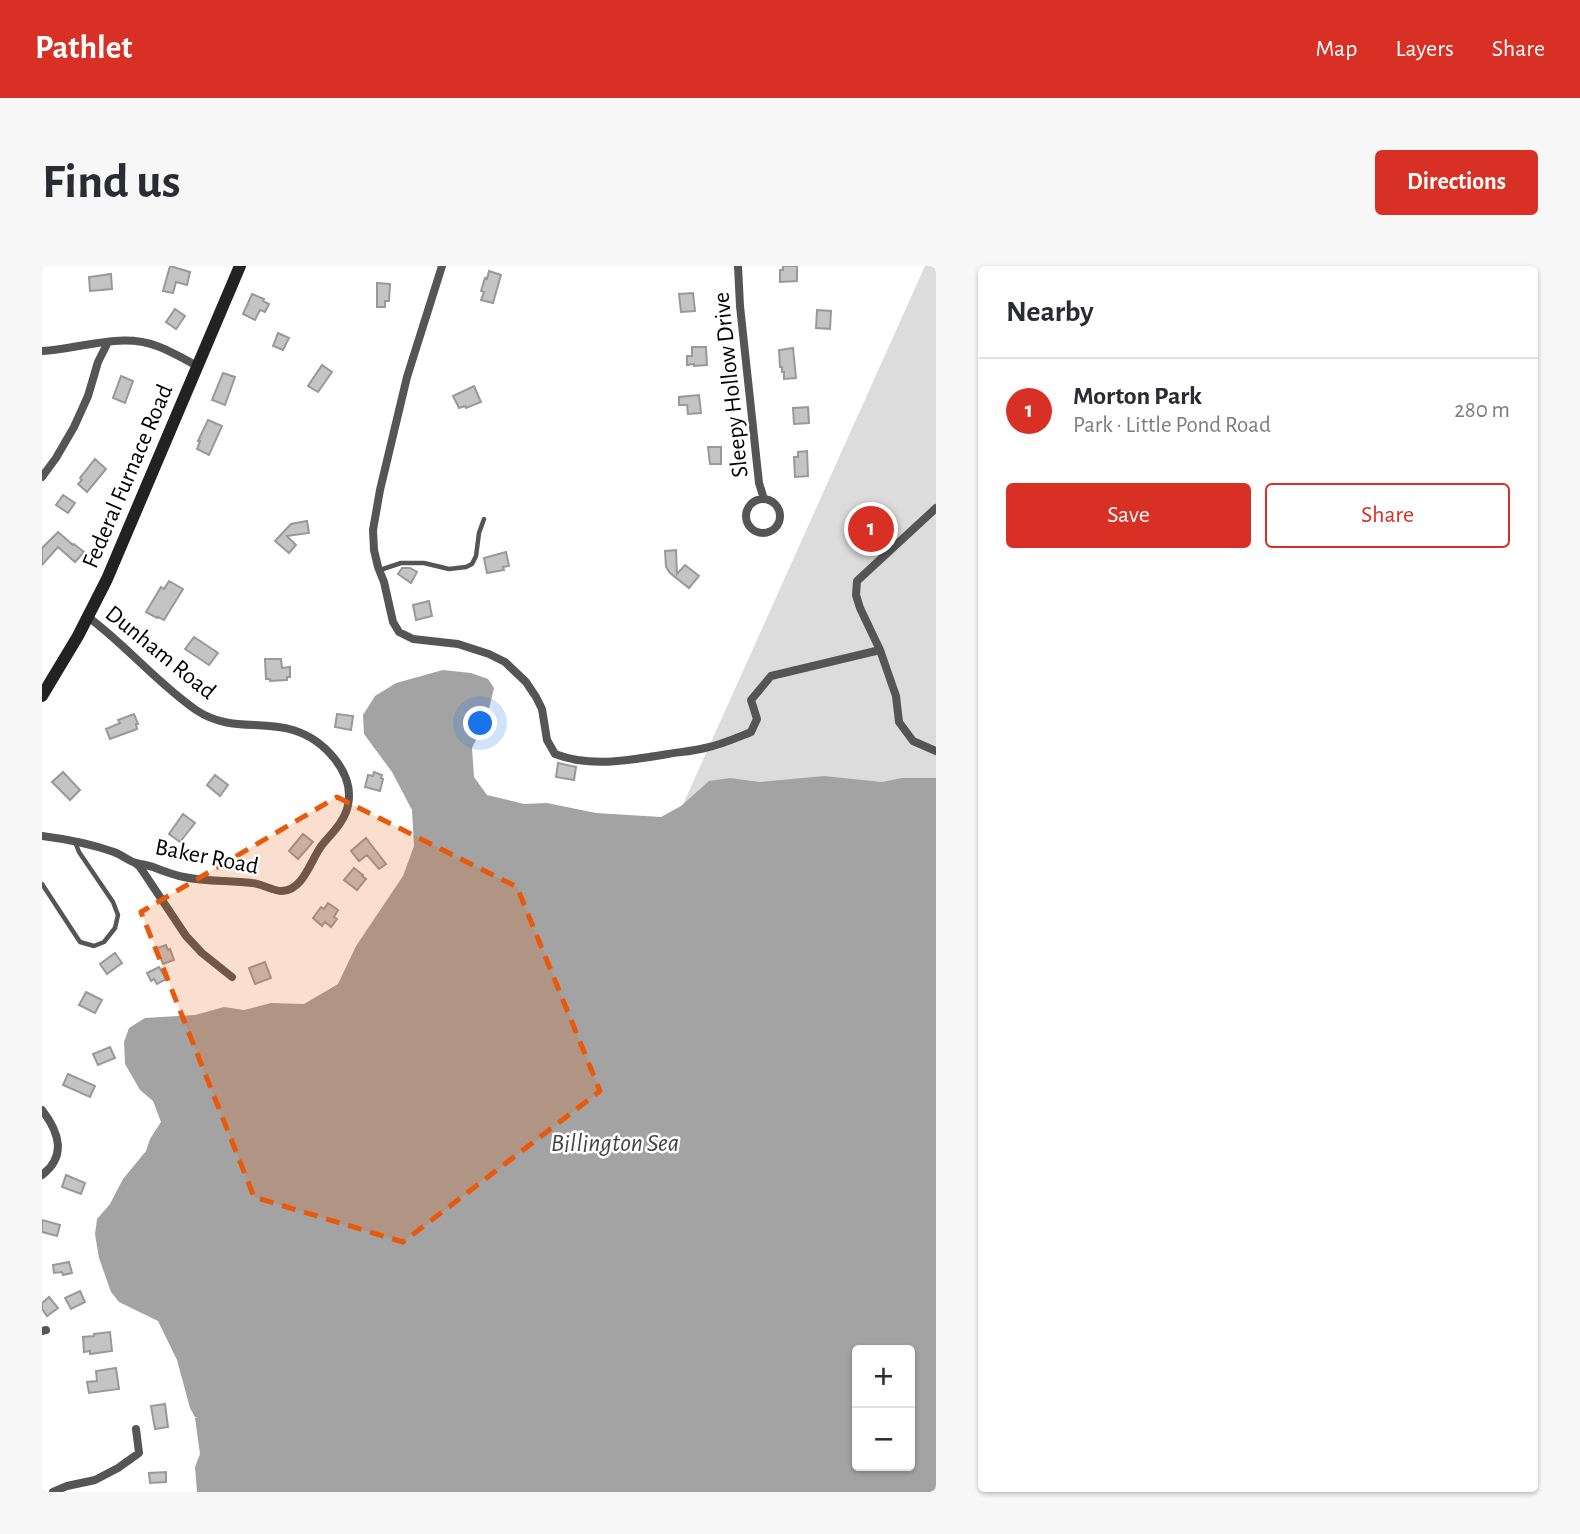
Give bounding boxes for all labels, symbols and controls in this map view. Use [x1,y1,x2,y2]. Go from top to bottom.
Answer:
text: Pathlet [35,32,133,65]
text: Map [1315,37,1357,61]
text: Layers [1395,37,1454,61]
text: Share [1492,37,1545,61]
button: Directions [1375,150,1538,215]
text: Find us [42,158,181,207]
street label: Sleepy Hollow Drive [709,291,753,479]
text: Nearby [1006,297,1094,327]
street label: Federal Furnace Road [78,381,177,572]
text: Morton Park [1073,383,1202,409]
text: 1 [1025,399,1033,422]
text: 280 m [1454,399,1510,422]
text: Park · Little Pond Road [1073,414,1271,437]
button: Save [1006,483,1251,548]
button: Share [1265,483,1510,548]
pin: 1 [848,503,894,555]
street label: Dunham Road [101,601,220,704]
your location [463,706,497,740]
street label: Baker Road [153,835,261,879]
water label: Billington Sea [551,1130,679,1156]
map controls [852,1345,915,1471]
button: + [852,1345,915,1408]
button: − [852,1408,915,1471]

